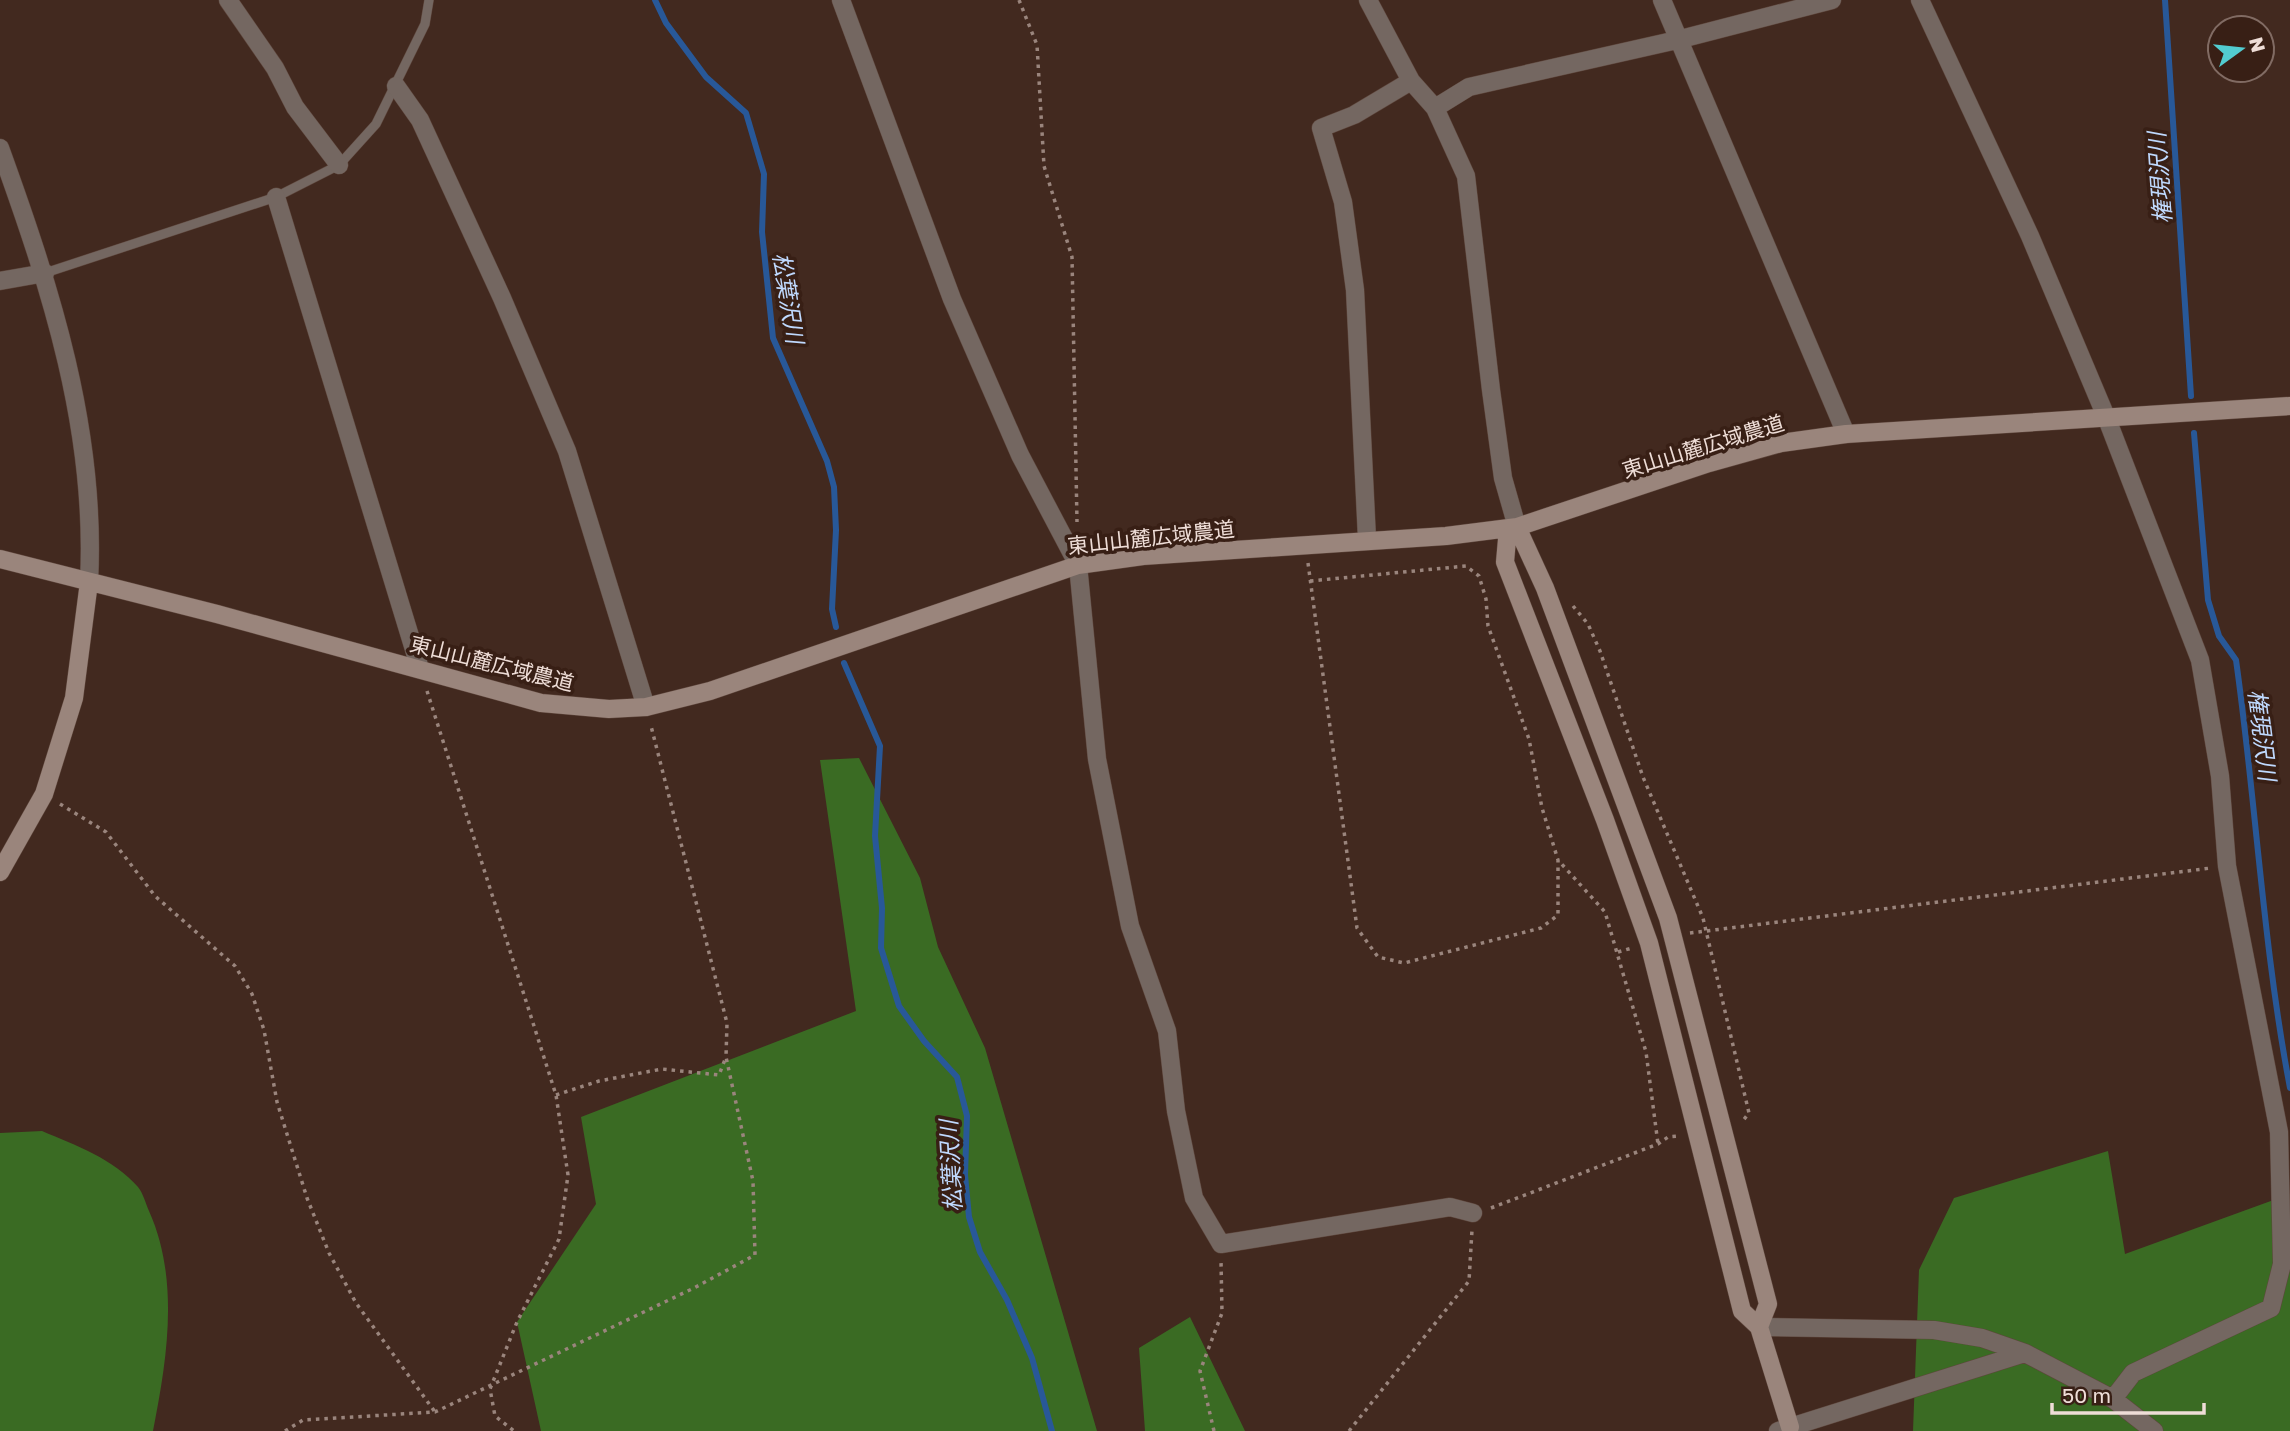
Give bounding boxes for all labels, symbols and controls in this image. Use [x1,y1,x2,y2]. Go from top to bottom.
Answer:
north arrow [2206,14,2276,84]
text: N [2245,35,2271,54]
water label: 権現沢川 [2142,128,2176,225]
water label: 松葉沢川 [768,250,810,349]
street label: 東山山麓広域農道 [1619,409,1787,483]
street label: 東山山麓広域農道 [1066,515,1236,559]
street label: 東山山麓広域農道 [407,630,577,696]
water label: 権現沢川 [2243,688,2283,785]
water label: 松葉沢川 [933,1116,966,1213]
scale bar [2052,1372,2204,1416]
text: 50 m [2062,1382,2111,1408]

